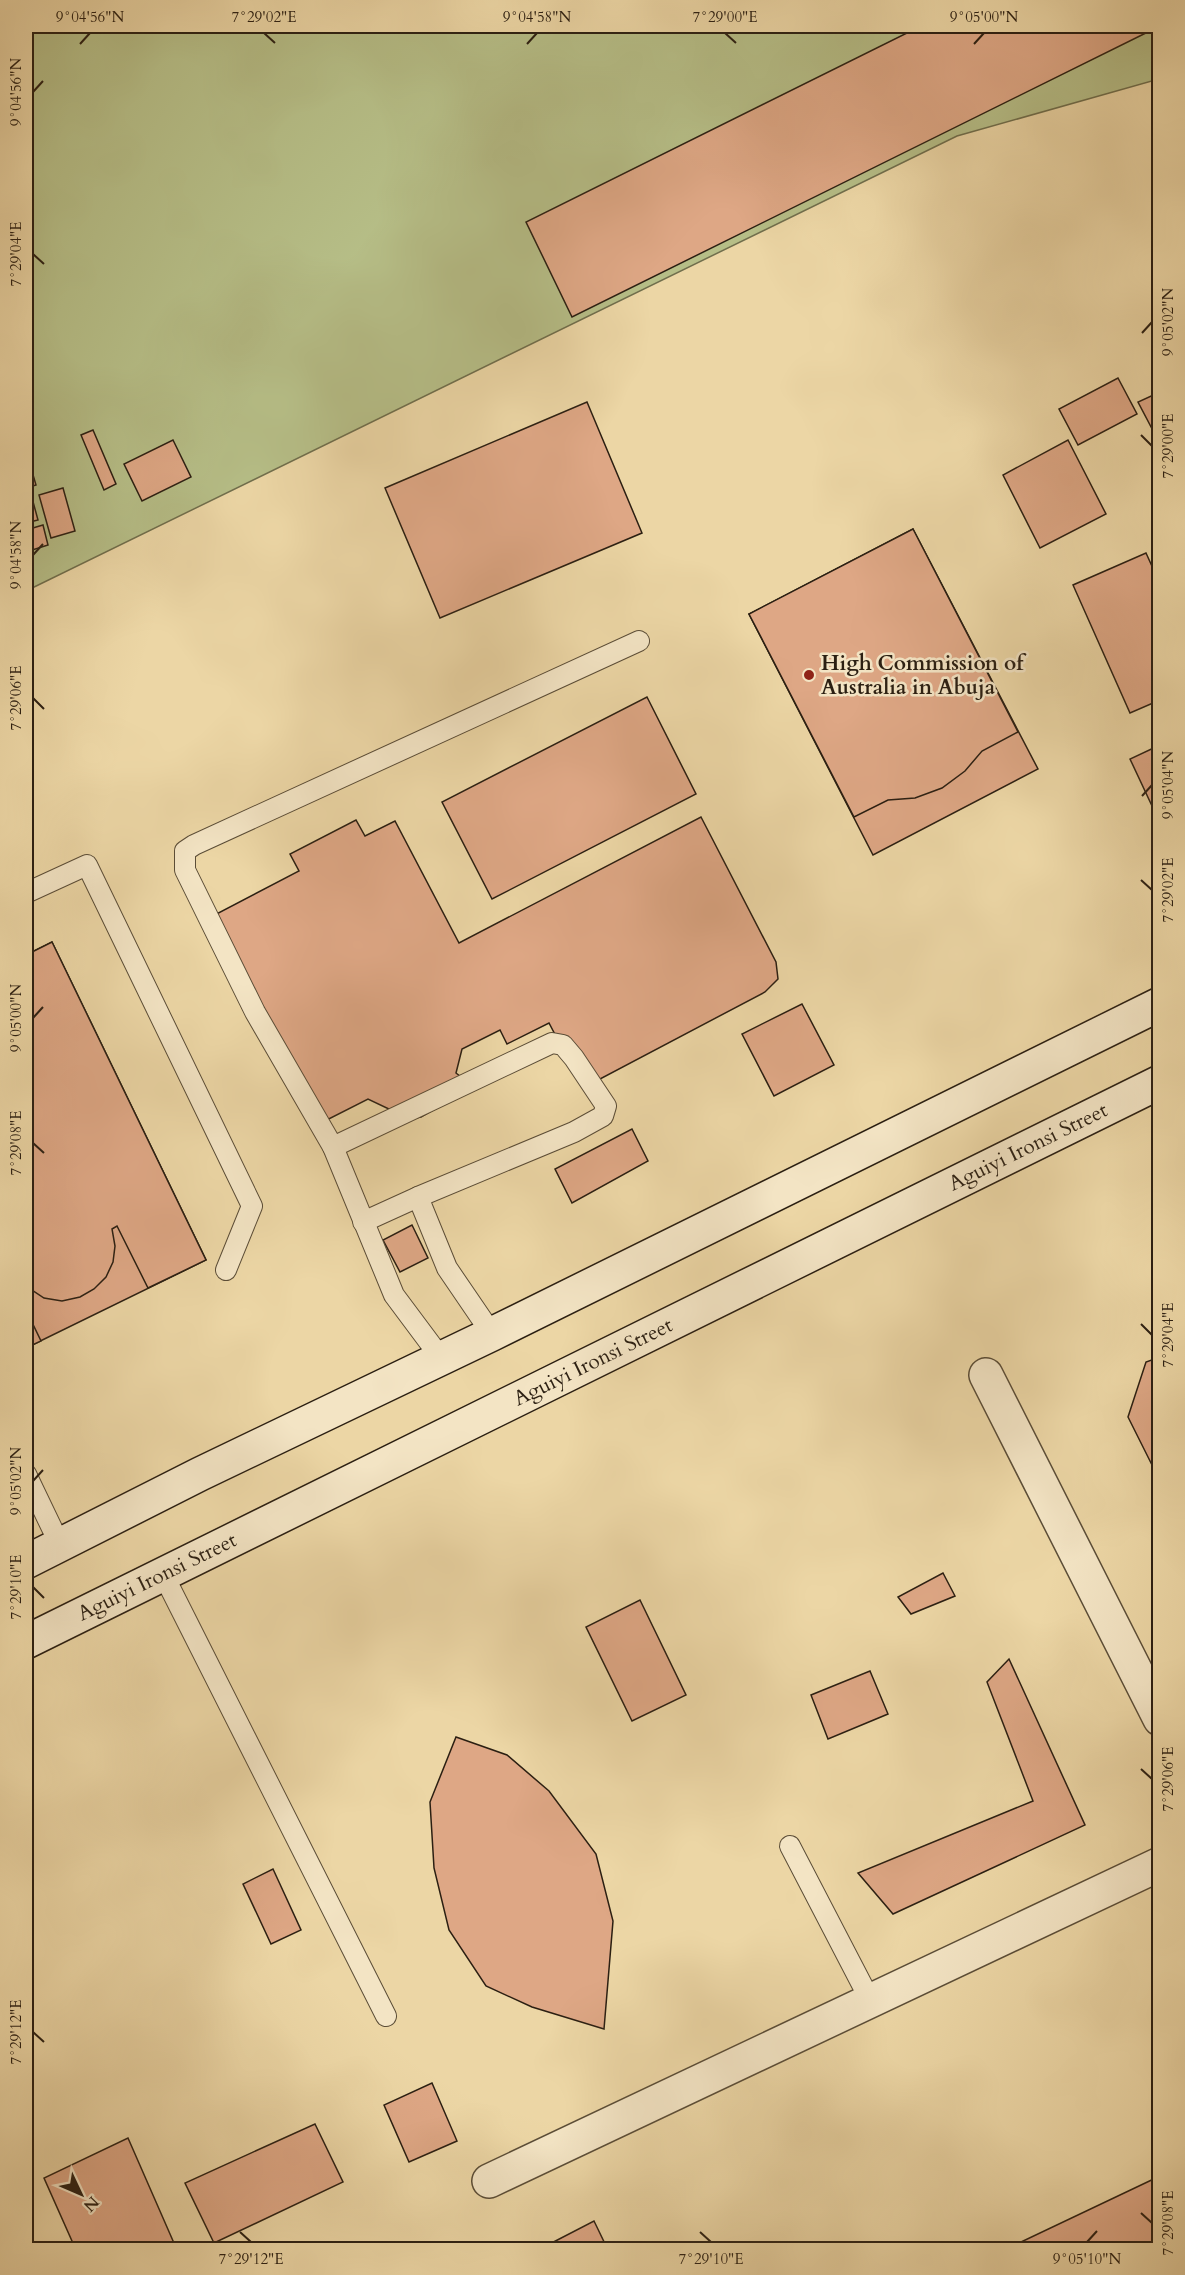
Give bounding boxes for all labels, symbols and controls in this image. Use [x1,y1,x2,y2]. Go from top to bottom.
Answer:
text: 9°04'56"N [56,7,124,27]
text: 7°29'02"E [232,7,296,27]
text: 9°04'58"N [503,7,571,27]
text: 7°29'00"E [693,7,757,27]
text: 9°05'00"N [950,7,1018,27]
text: 9°04'56"N [6,58,26,126]
text: 7°29'04"E [6,222,26,286]
text: 9°05'02"N [1158,288,1178,356]
text: 7°29'00"E [1158,414,1178,478]
text: 9°04'58"N [6,521,26,589]
place label: High Commission of Australia in Abuja [821,649,1027,702]
text: 7°29'06"E [6,666,26,730]
marker: High Commission of Australia in Abuja [802,668,816,682]
text: 9°05'04"N [1158,751,1178,819]
text: 7°29'02"E [1158,858,1178,922]
text: 9°05'00"N [6,984,26,1052]
street label: Aguiyi Ironsi Street [943,1096,1113,1198]
text: 7°29'08"E [6,1111,26,1175]
text: 7°29'04"E [1158,1303,1178,1367]
street label: Aguiyi Ironsi Street [508,1311,678,1413]
text: 9°05'02"N [6,1447,26,1515]
street label: Aguiyi Ironsi Street [72,1526,242,1628]
text: 7°29'10"E [6,1555,26,1619]
text: 7°29'06"E [1158,1747,1178,1811]
text: 7°29'12"E [6,2000,26,2064]
north arrow [51,2164,111,2224]
text: N [78,2191,104,2216]
text: 7°29'08"E [1158,2191,1178,2255]
text: 7°29'12"E [219,2249,283,2269]
text: 7°29'10"E [679,2249,743,2269]
text: 9°05'10"N [1053,2249,1121,2269]

